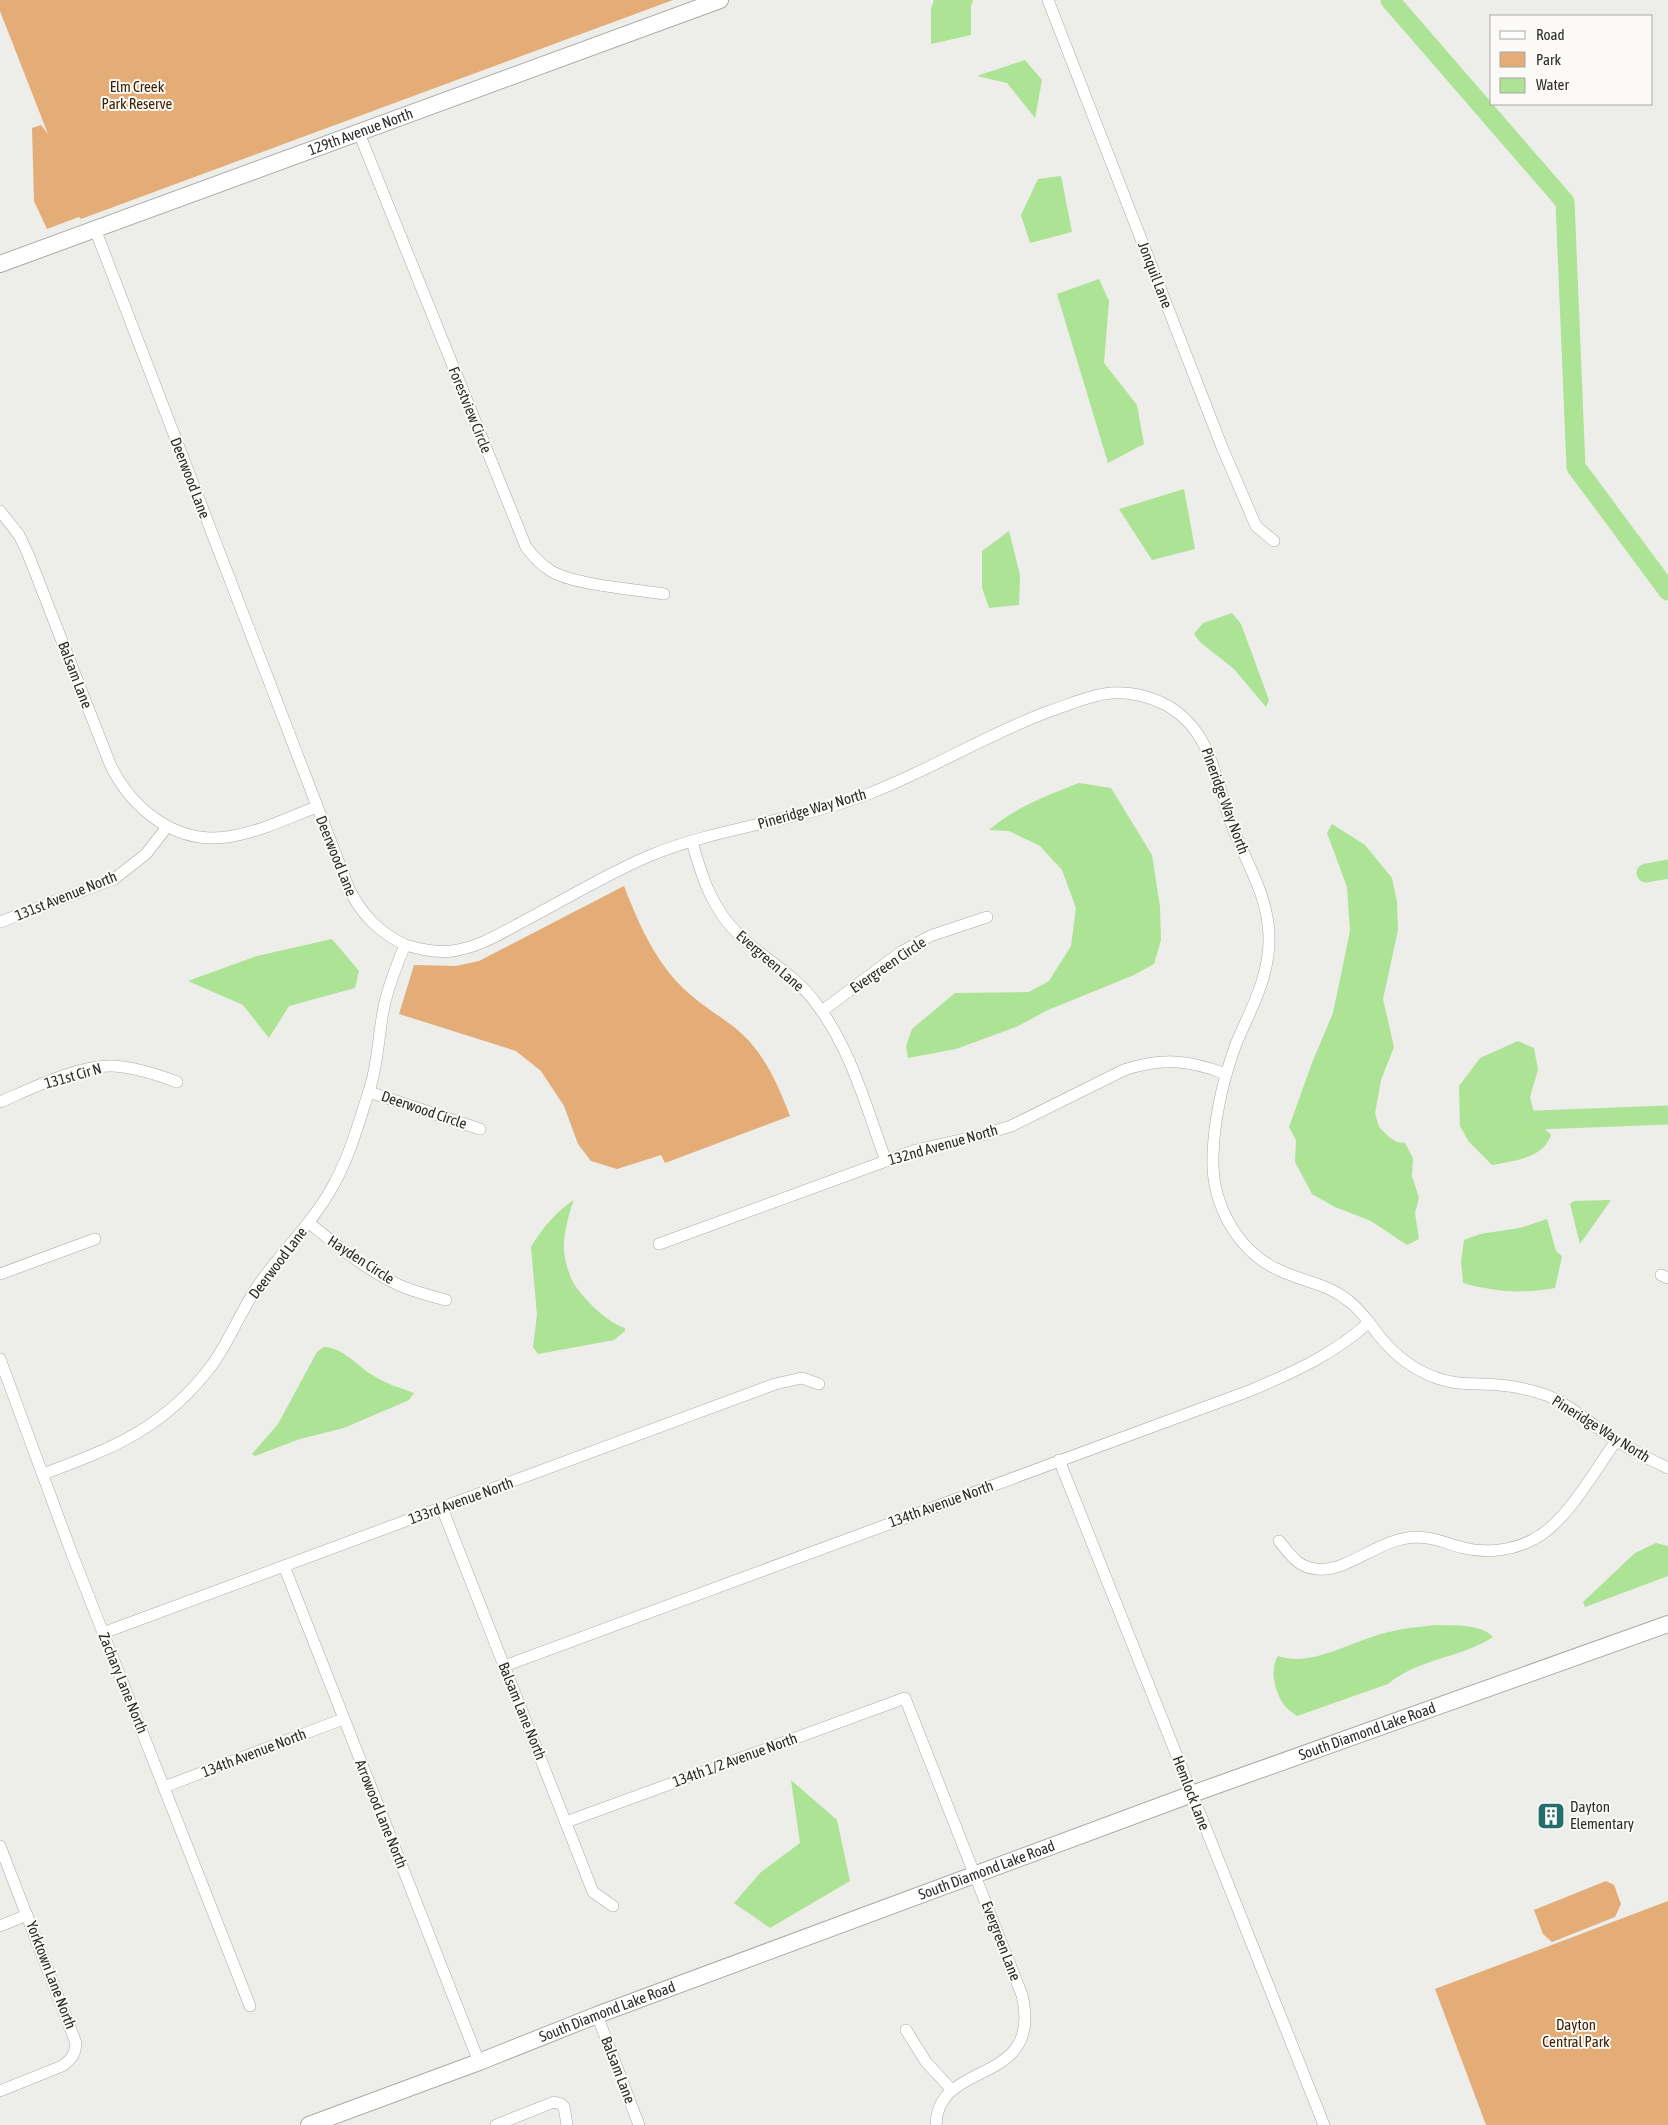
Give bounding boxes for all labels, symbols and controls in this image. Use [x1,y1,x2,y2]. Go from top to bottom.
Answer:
legend [1490,15,1653,105]
text: Road [1536,26,1565,43]
text: Park [1536,51,1561,68]
text: Water [1536,76,1569,93]
park label: Elm Creek Park Reserve [102,78,173,112]
street label: 129th Avenue North [306,104,415,158]
street label: Jonquil Lane [1135,239,1176,311]
street label: Forestview Circle [445,364,496,456]
street label: Deerwood Lane [167,435,214,521]
street label: Balsam Lane [55,639,96,711]
street label: Pineridge Way North [1198,745,1253,856]
street label: Pineridge Way North [756,785,868,832]
street label: Deerwood Lane [313,813,360,899]
street label: 131st Avenue North [12,867,119,924]
street label: Evergreen Lane [733,927,808,995]
street label: Evergreen Circle [847,933,929,996]
street label: 131st Cir N [42,1059,103,1092]
street label: Deerwood Circle [379,1087,469,1132]
street label: 132nd Avenue North [886,1121,999,1168]
street label: Deerwood Lane [245,1223,310,1302]
street label: Hayden Circle [325,1232,398,1287]
street label: Pineridge Way North [1549,1392,1653,1465]
street label: 133rd Avenue North [406,1474,515,1527]
street label: 134th Avenue North [886,1477,995,1530]
street label: Zachary Lane North [96,1630,151,1736]
street label: Balsam Lane North [495,1659,550,1762]
street label: South Diamond Lake Road [1296,1699,1438,1763]
street label: 134th Avenue North [199,1725,308,1780]
street label: 134th 1/2 Avenue North [670,1729,799,1790]
street label: Hemlock Lane [1170,1753,1213,1833]
street label: Arrowood Lane North [352,1757,411,1871]
place label: Dayton Elementary [1570,1798,1634,1832]
building icon: Dayton Elementary [1536,1801,1566,1831]
street label: South Diamond Lake Road [916,1837,1057,1903]
street label: Evergreen Lane [979,1899,1024,1983]
street label: Yorktown Lane North [23,1919,80,2031]
street label: South Diamond Lake Road [537,1978,677,2045]
park label: Dayton Central Park [1542,2016,1610,2050]
street label: Balsam Lane [598,2034,639,2106]

